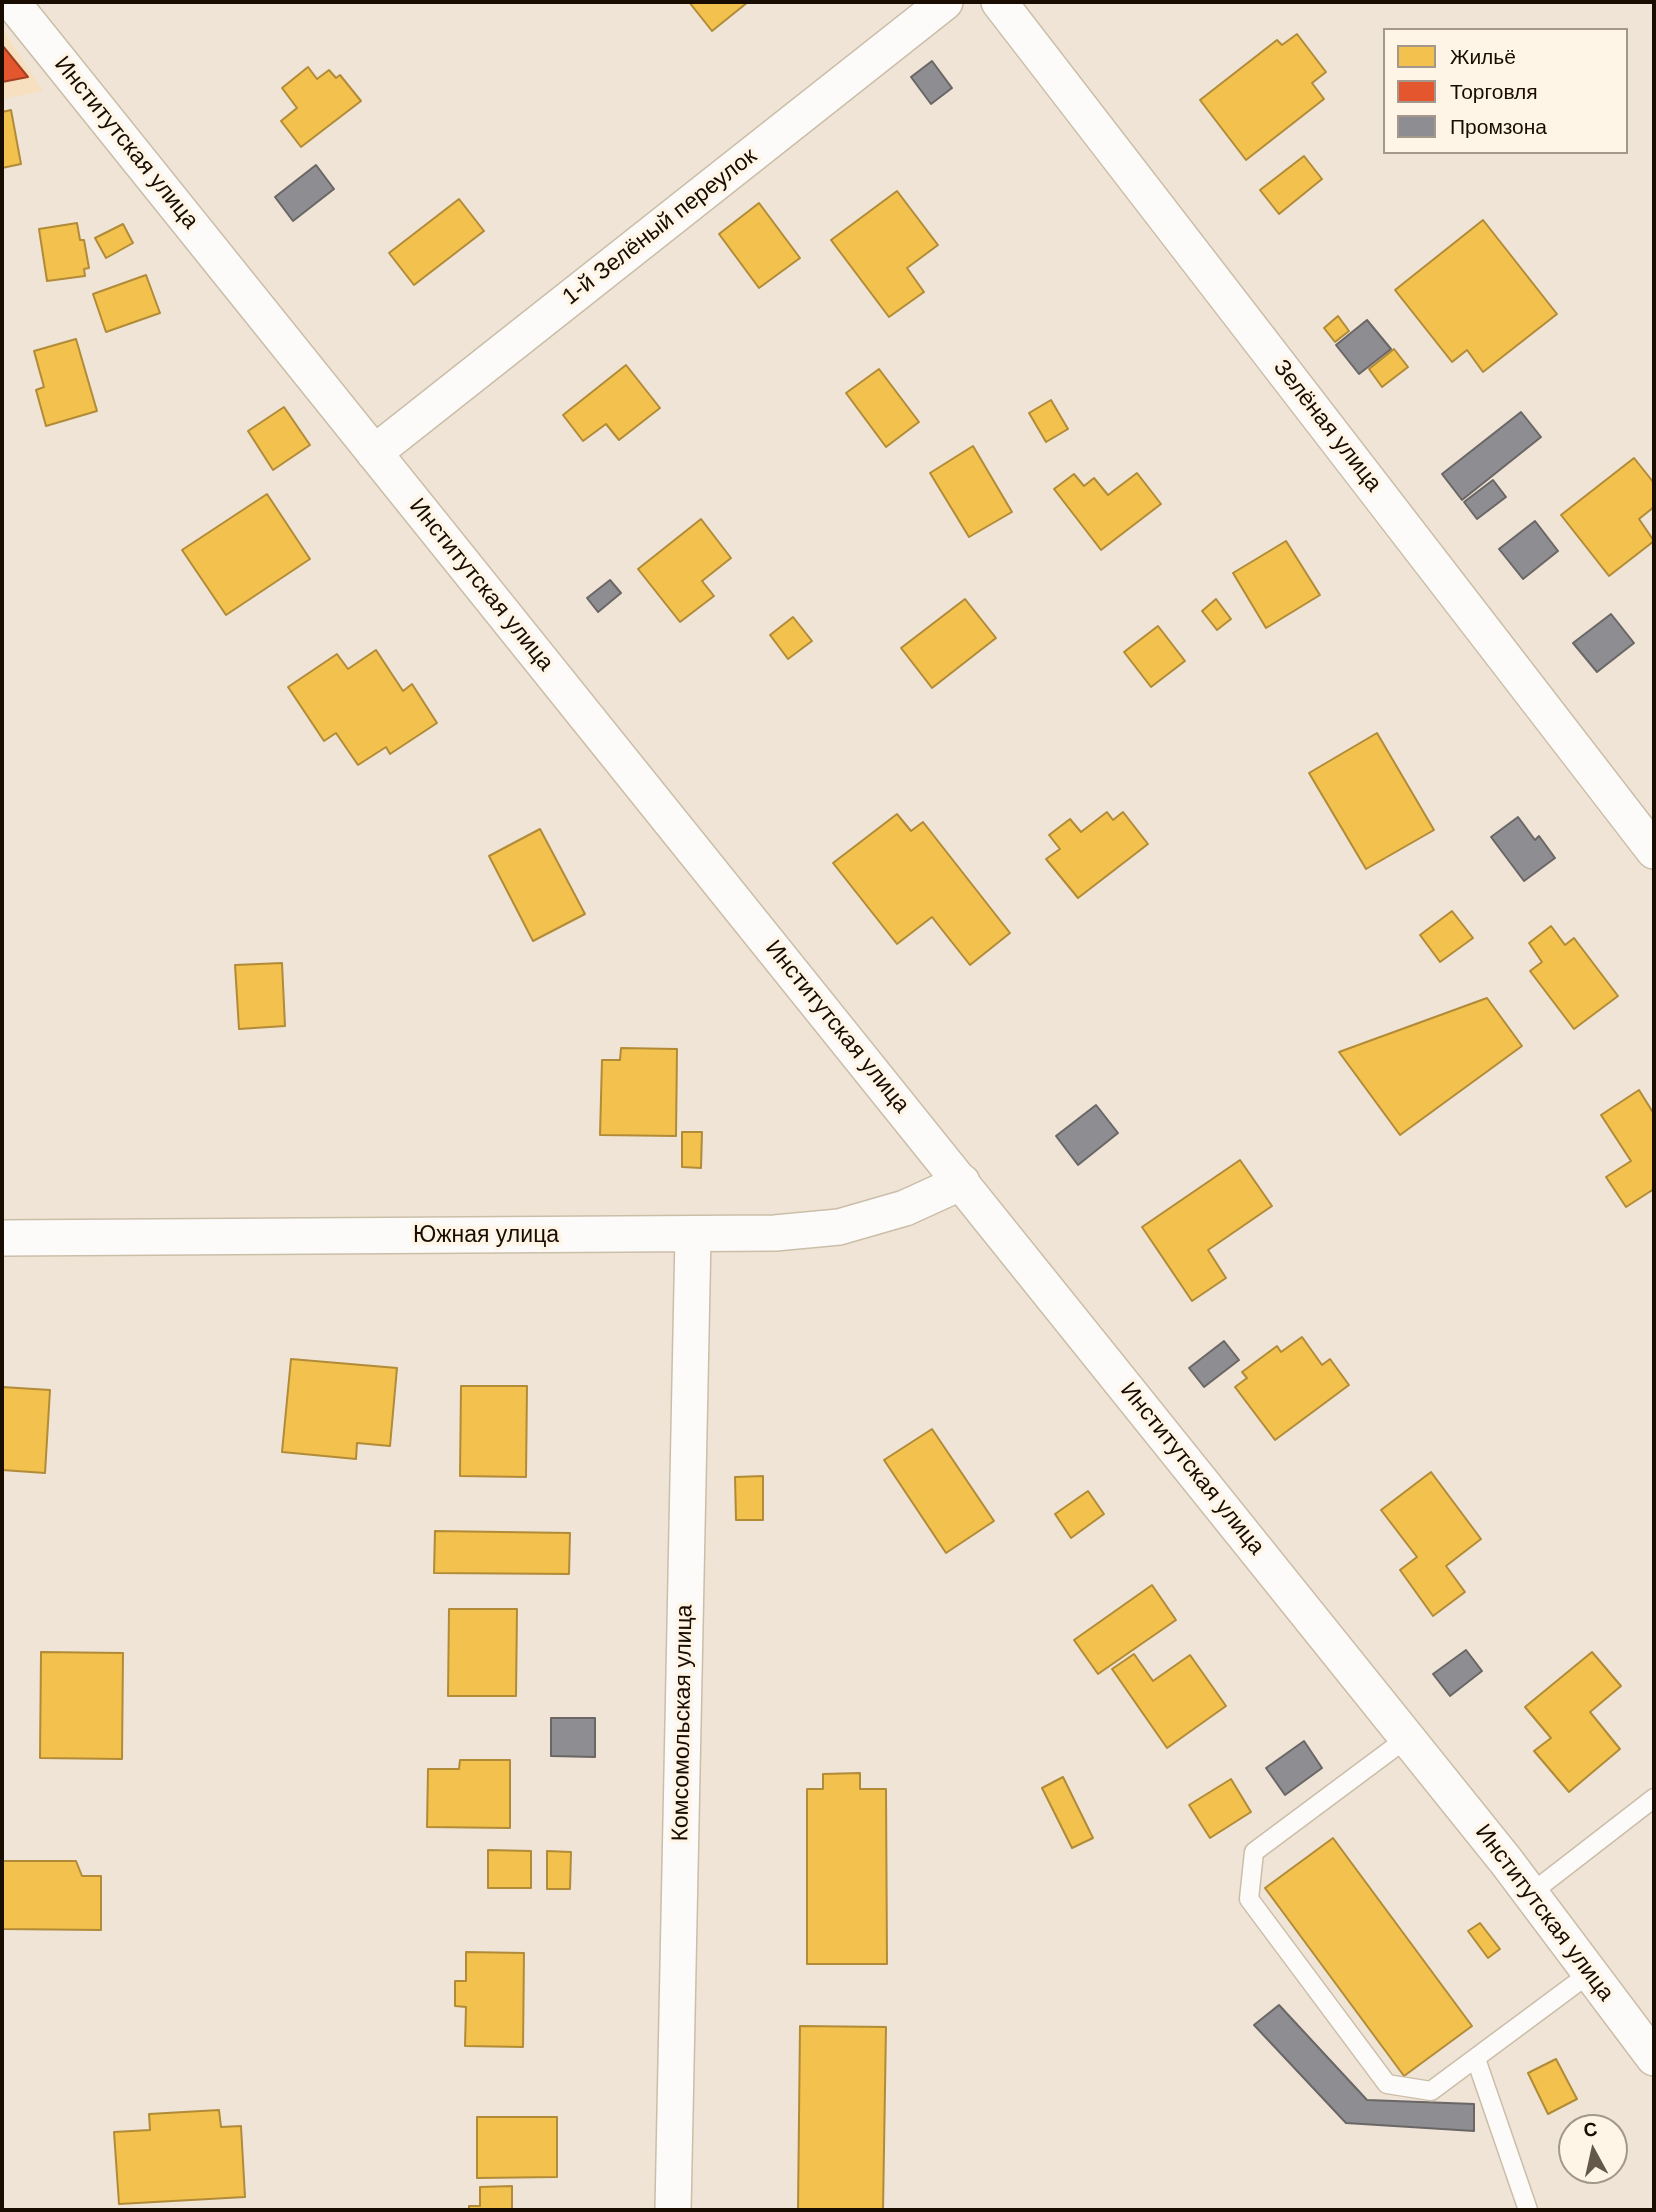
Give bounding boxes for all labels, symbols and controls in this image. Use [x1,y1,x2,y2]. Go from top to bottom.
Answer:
legend [1383,28,1628,154]
text: Жильё [1450,45,1516,68]
street label: Институтская улица [48,51,204,235]
text: Торговля [1450,80,1538,103]
text: Промзона [1450,115,1547,138]
street label: 1-й Зелёный переулок [558,143,762,311]
street label: Зелёная улица [1267,355,1387,497]
street label: Институтская улица [403,493,559,677]
street label: Институтская улица [759,935,915,1119]
street label: Южная улица [413,1222,559,1250]
street label: Институтская улица [1114,1377,1270,1561]
street label: Комсомольская улица [667,1604,699,1842]
street label: Институтская улица [1469,1819,1619,2007]
north arrow [1558,2114,1628,2184]
text: С [1582,2118,1599,2141]

